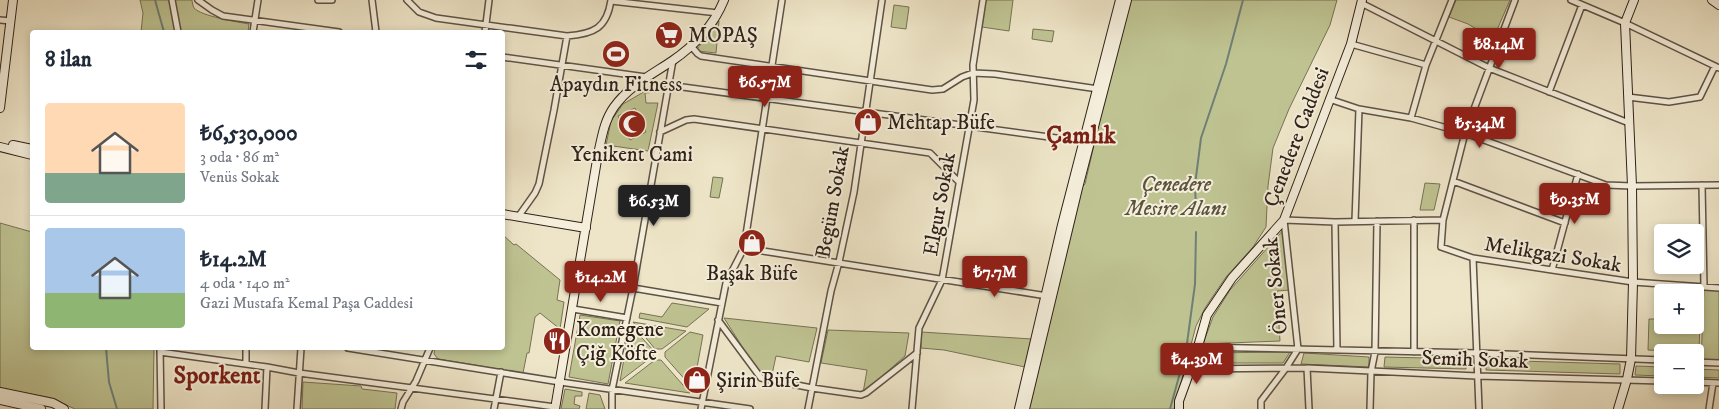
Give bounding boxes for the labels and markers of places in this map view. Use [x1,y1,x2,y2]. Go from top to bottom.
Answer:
supermarket icon: MOPAŞ [654,20,684,50]
place label: MOPAŞ [688,23,758,49]
pin: ₺8.14M [1458,28,1540,70]
sports icon: Apaydın Fitness [601,39,631,69]
pin: ₺6.57M [724,66,806,108]
place label: Apaydın Fitness [550,72,682,98]
pin: ₺5.34M [1439,106,1521,149]
shop icon: Mehtap Büfe [853,107,883,137]
mosque icon: Yenikent Cami [617,109,647,139]
place label: Mehtap Büfe [887,110,995,136]
place label: Yenikent Cami [571,142,693,168]
pin: ₺9.35M [1534,182,1616,225]
pin: ₺6.53M [613,184,695,227]
shop icon: Başak Büfe [737,228,767,258]
pin: ₺7.7M [960,256,1030,298]
pin: ₺14.2M [560,260,642,303]
place label: Başak Büfe [706,261,798,287]
place label: Komegene Çiğ Köfte [576,317,664,367]
restaurant icon: Komegene Çiğ Köfte [542,326,572,356]
pin: ₺4.39M [1156,342,1238,385]
shop icon: Şirin Büfe [682,365,712,395]
place label: Şirin Büfe [716,368,800,394]

